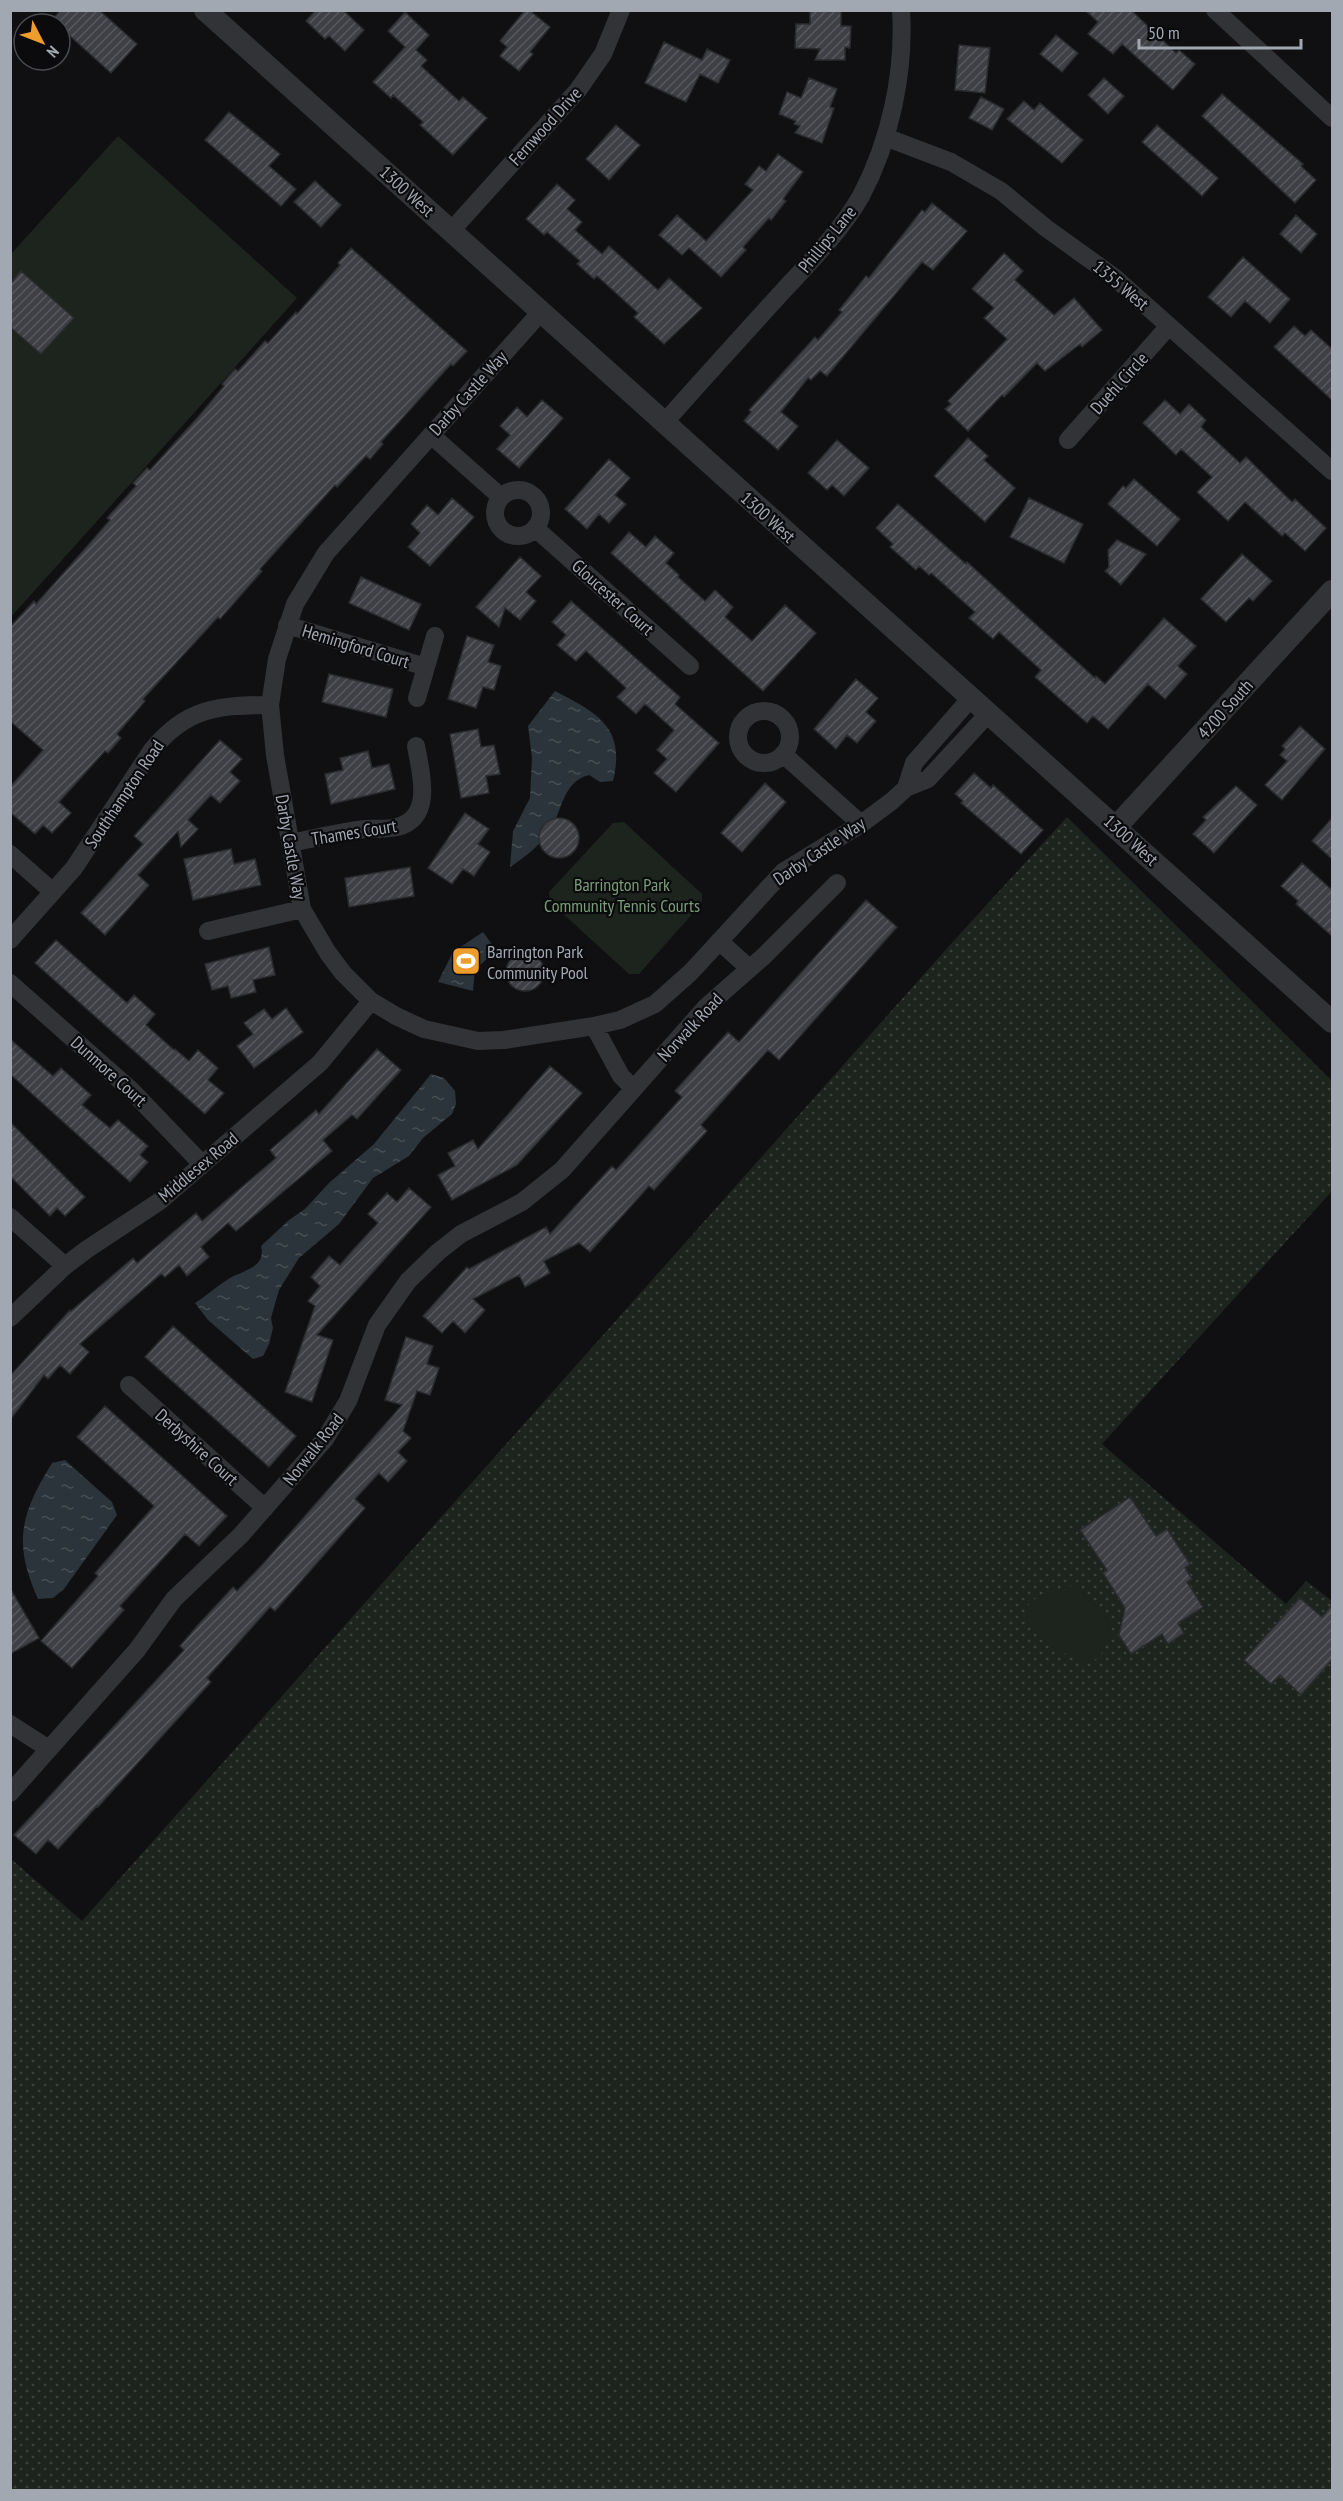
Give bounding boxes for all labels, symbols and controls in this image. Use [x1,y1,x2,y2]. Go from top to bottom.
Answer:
north arrow [12,12,72,72]
scale bar [1139,12,1301,50]
text: 50 m [1148,21,1180,44]
text: N [43,42,63,62]
street label: Fernwood Drive [504,82,586,170]
street label: 1300 West [375,160,439,222]
street label: Phillips Lane [793,201,861,277]
street label: 1355 West [1088,255,1154,315]
street label: Darby Castle Way [424,346,512,440]
street label: Duehl Circle [1085,347,1153,419]
street label: 1300 West [736,486,800,548]
street label: Gloucester Court [567,554,659,640]
street label: Hemingford Court [300,619,412,673]
street label: 4200 South [1192,674,1258,744]
street label: Southhampton Road [79,735,169,853]
street label: Darby Castle Way [270,793,312,901]
street label: 1300 West [1099,809,1163,871]
street label: Darby Castle Way [769,812,870,890]
street label: Thames Court [310,814,398,850]
park label: Barrington Park Community Tennis Courts [544,873,700,917]
place label: Barrington Park Community Pool [487,940,589,984]
sports icon: Barrington Park Community Pool [450,945,482,977]
street label: Norwalk Road [652,988,728,1066]
street label: Dunmore Court [66,1031,152,1111]
street label: Middlesex Road [153,1127,243,1207]
street label: Derbyshire Court [151,1404,243,1490]
street label: Norwalk Road [278,1408,348,1490]

